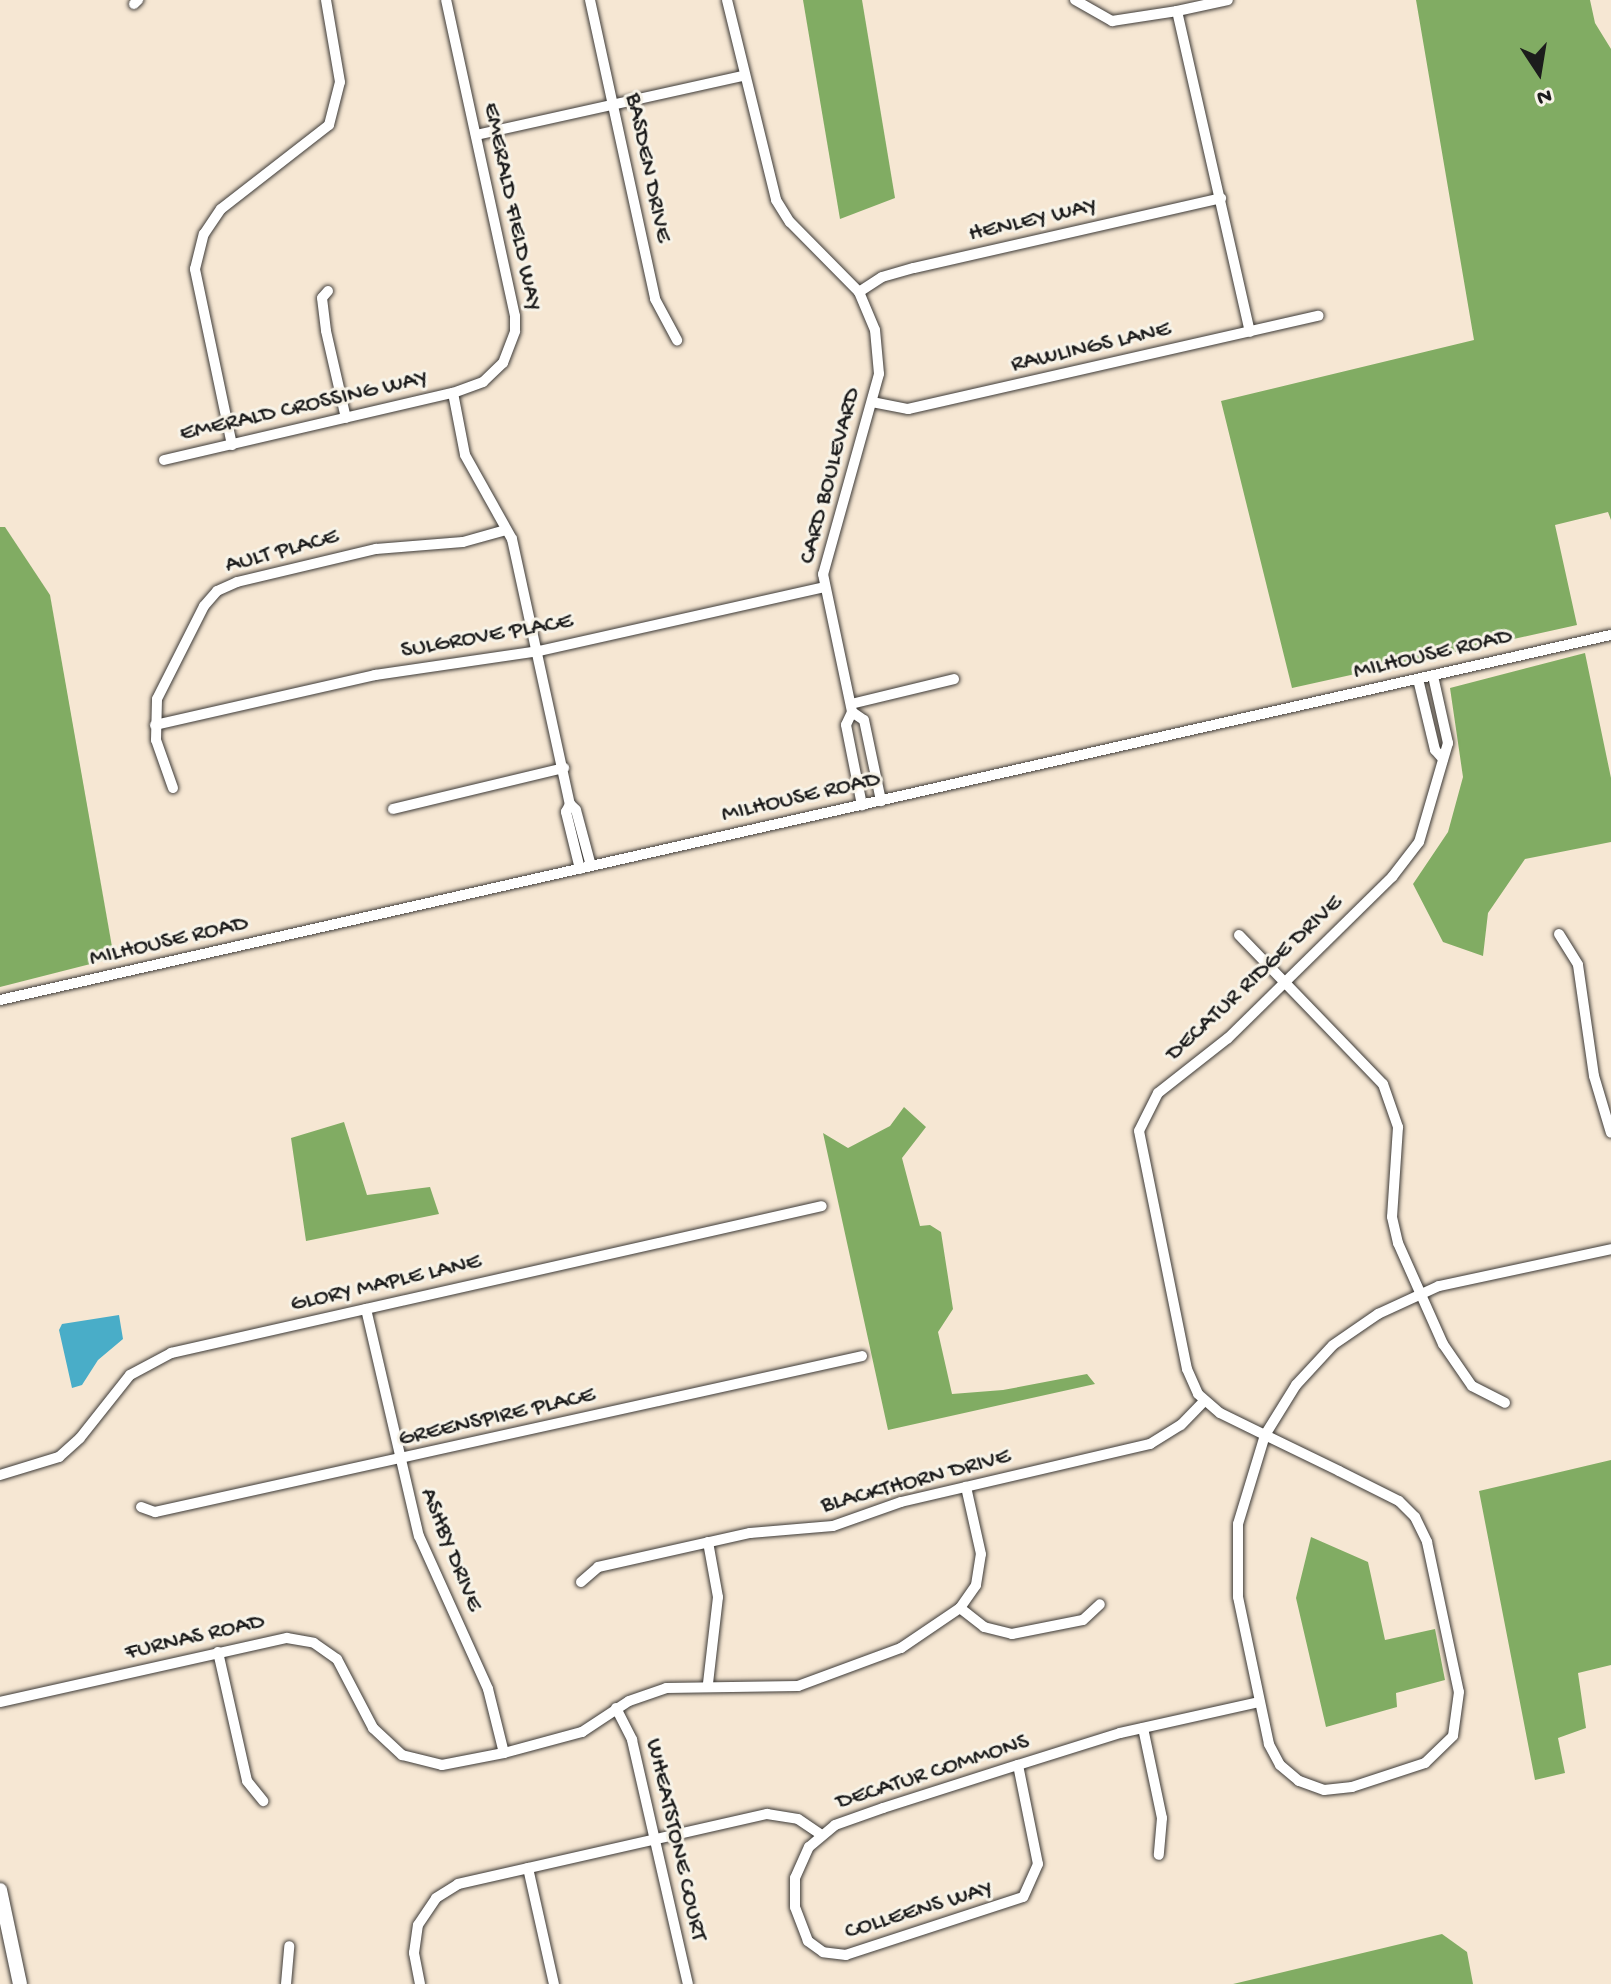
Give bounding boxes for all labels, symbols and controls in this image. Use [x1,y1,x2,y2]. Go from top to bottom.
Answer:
north arrow [1499,32,1579,112]
text: N [1534,81,1554,110]
street label: BASDEN DRIVE [617,91,677,245]
street label: EMERALD FIELD WAY [475,100,547,314]
street label: HENLEY WAY [966,192,1100,250]
street label: RAWLINGS LANE [1008,316,1174,380]
street label: EMERALD CROSSING WAY [177,364,431,450]
street label: CARD BOULEVARD [794,385,868,567]
street label: AULT PLACE [222,523,342,581]
street label: SULGROVE PLACE [399,608,575,666]
street label: MILHOUSE ROAD [1351,623,1515,687]
street label: MILHOUSE ROAD [719,766,883,830]
street label: DECATUR RIDGE DRIVE [1161,890,1349,1068]
street label: MILHOUSE ROAD [87,910,251,974]
street label: GLORY MAPLE LANE [288,1248,484,1320]
street label: GREENSPIRE PLACE [396,1381,598,1455]
street label: BLACKTHORN DRIVE [818,1443,1014,1521]
street label: ASHBY DRIVE [412,1484,488,1616]
street label: FURNAS ROAD [122,1608,268,1668]
street label: DECATUR COMMONS [833,1728,1033,1818]
street label: WHEATSTONE COURT [638,1736,712,1944]
street label: COLLEENS WAY [842,1875,996,1947]

